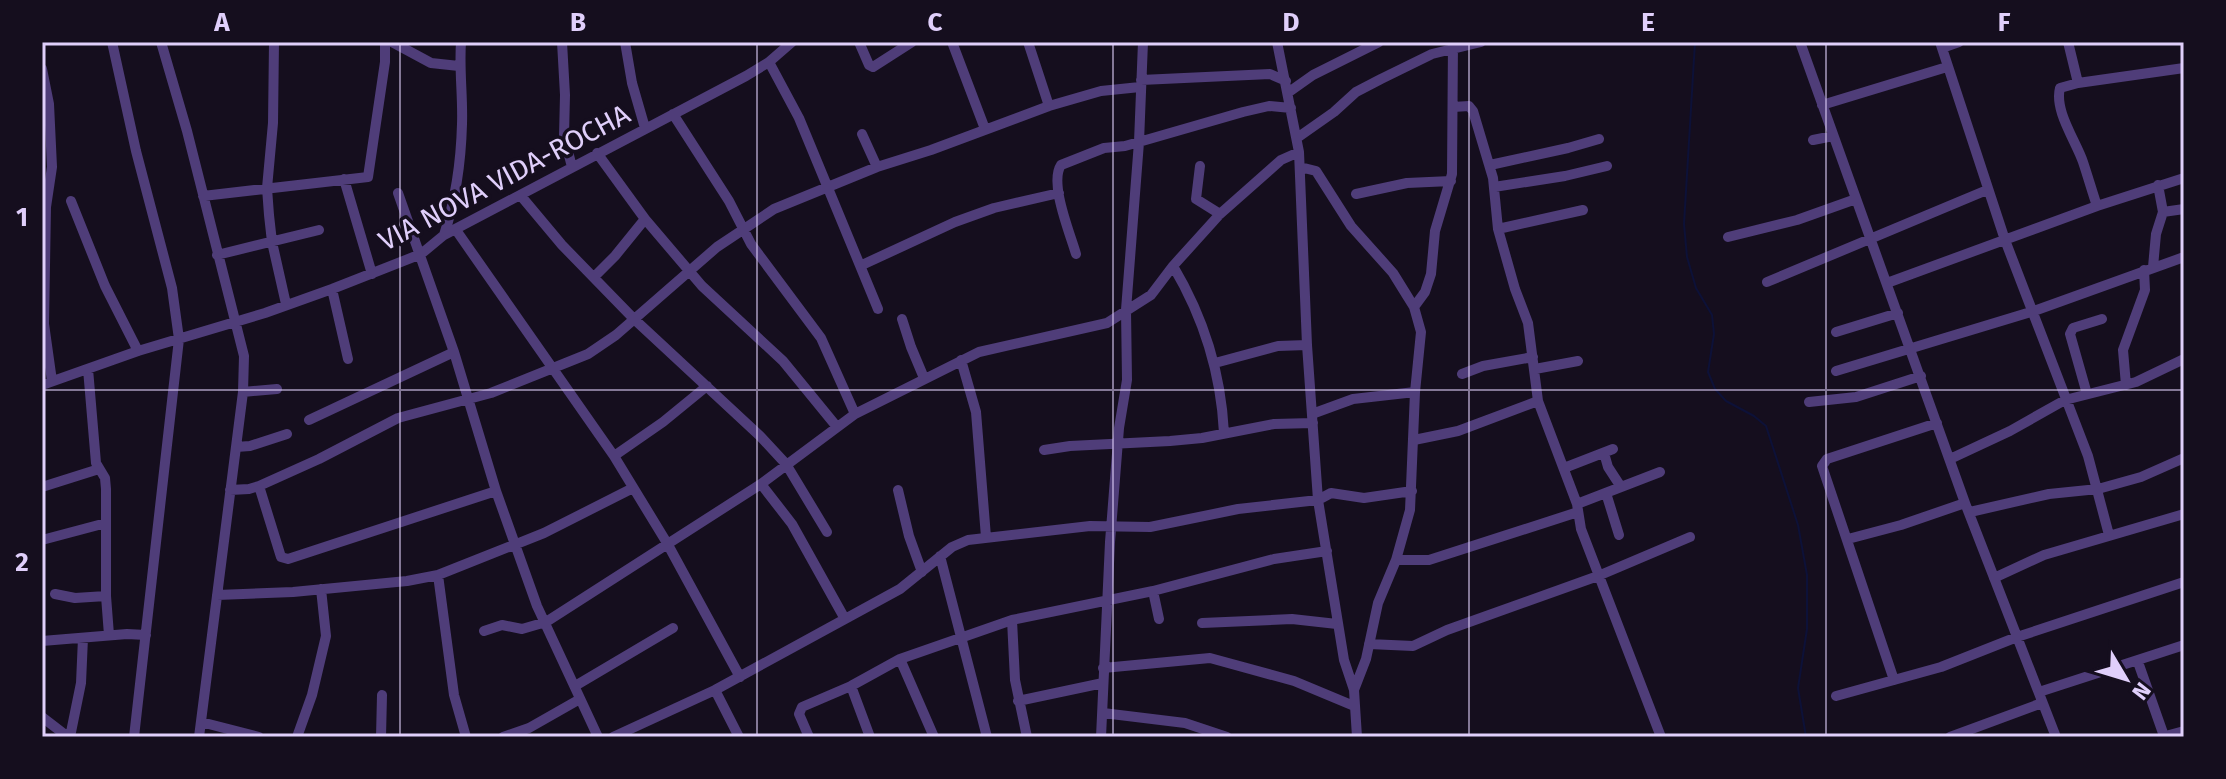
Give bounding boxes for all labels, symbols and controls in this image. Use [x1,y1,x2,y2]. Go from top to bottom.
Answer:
text: A [213,7,230,38]
text: B [570,7,586,38]
text: C [928,7,943,38]
text: D [1283,7,1300,38]
text: E [1641,7,1655,38]
text: F [1998,7,2011,38]
street label: VIA NOVA VIDA-ROCHA [373,97,635,258]
text: 1 [16,202,28,233]
text: 2 [15,547,29,578]
north arrow [2086,639,2166,719]
text: N [2126,677,2156,705]

